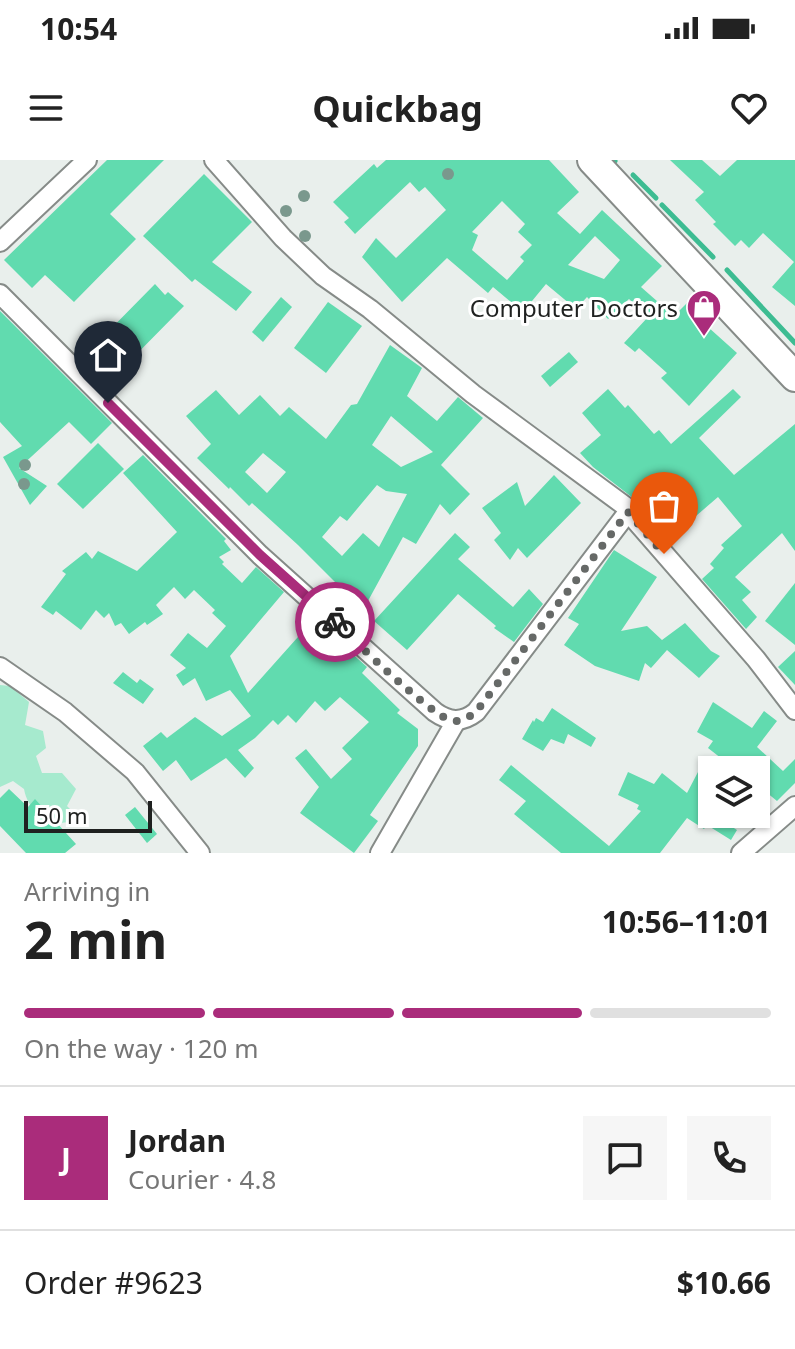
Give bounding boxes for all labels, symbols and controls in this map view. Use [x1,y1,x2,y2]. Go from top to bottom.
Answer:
text: 10:54 [40,8,117,49]
text: Quickbag [312,84,483,133]
icon: menu [24,86,68,130]
icon: heart [727,86,771,130]
shop icon: Computer Doctors [685,288,723,338]
place label: Computer Doctors [470,291,678,324]
pin [74,321,142,403]
icon: home [86,333,130,377]
pin [630,472,698,554]
icon: bag [642,484,686,528]
courier [295,582,375,662]
icon: bike [313,600,357,644]
map controls [698,756,770,828]
button: layers [698,756,770,828]
scale bar [24,797,152,833]
text: 50 m [36,800,87,830]
text: Arriving in [24,873,150,909]
text: 10:56–11:01 [602,901,771,942]
text: 2 min [24,903,167,974]
text: On the way · 120 m [24,1030,258,1066]
button: chat [583,1116,667,1200]
button: phone [687,1116,771,1200]
text: Jordan [128,1120,226,1161]
text: J [61,1138,71,1179]
text: Courier · 4.8 [128,1161,276,1197]
text: Order #9623 [24,1262,203,1303]
text: $10.66 [677,1262,771,1303]

